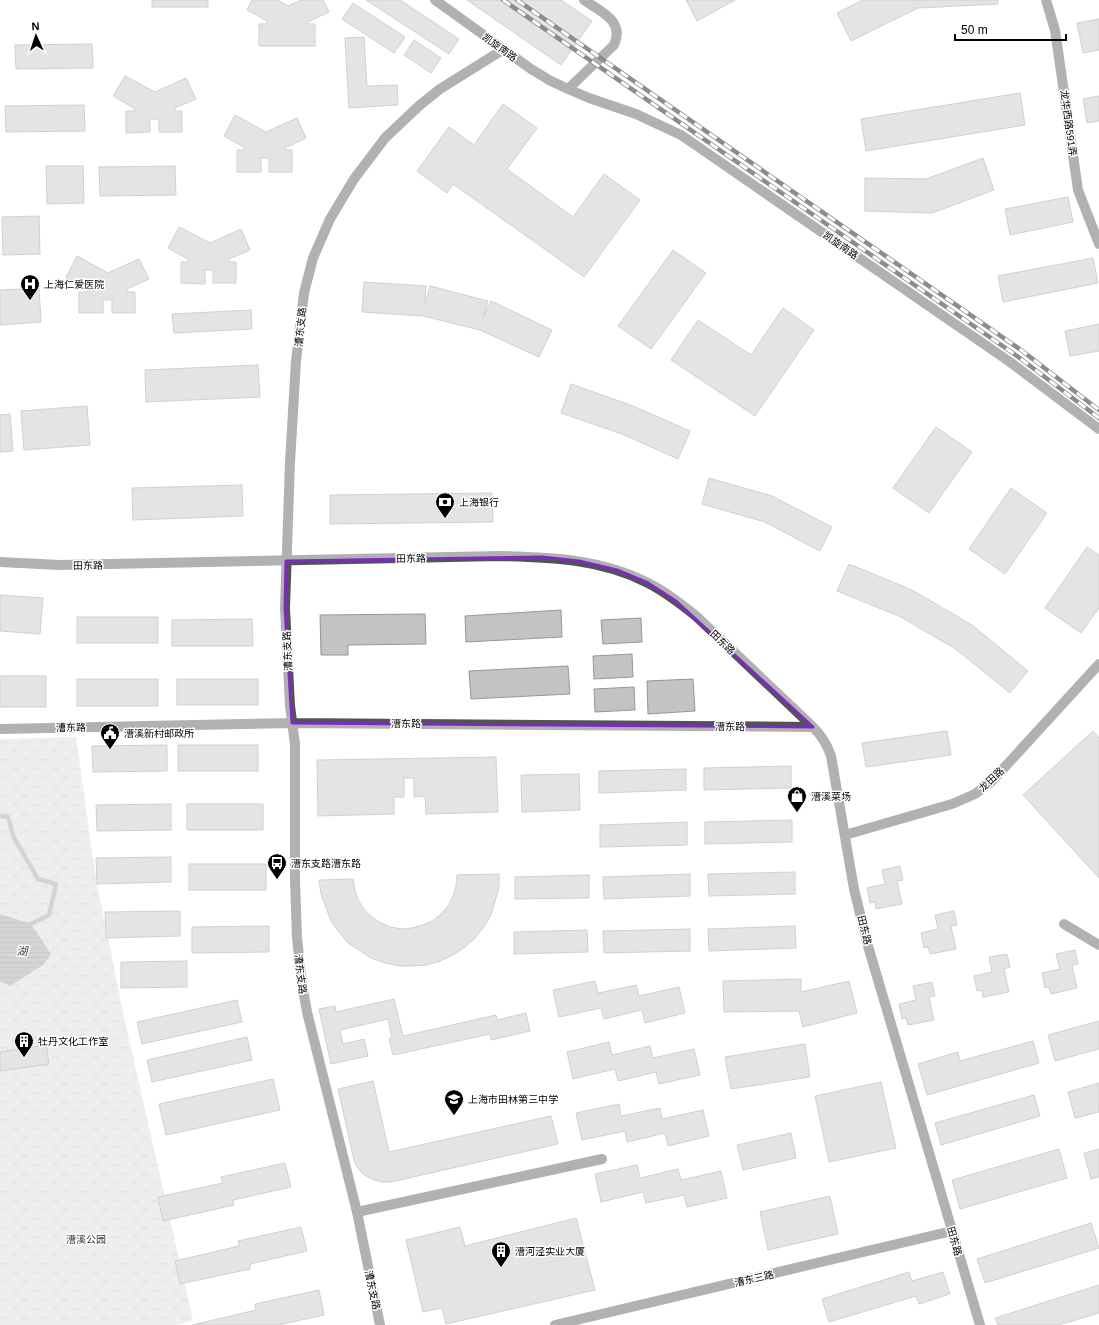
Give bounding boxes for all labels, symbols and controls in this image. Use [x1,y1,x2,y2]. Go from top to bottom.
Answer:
north arrow [16,16,56,56]
scale bar [955,16,1066,42]
text: N [31,20,40,32]
text: 50 m [961,23,988,37]
street label: 凯旋南路 [480,31,519,64]
street label: 龙华西路591弄 [1058,89,1079,157]
street label: 凯旋南路 [821,229,860,261]
hospital icon: 上海仁爱医院 [19,273,41,301]
place label: 上海仁爱医院 [44,279,104,290]
street label: 漕东支路 [293,307,308,348]
bank icon: 上海银行 [434,491,456,519]
place label: 上海银行 [459,497,499,508]
street label: 田东路 [396,553,426,564]
street label: 田东路 [73,560,103,571]
street label: 田东路 [708,628,737,657]
street label: 漕东支路 [281,631,294,671]
street label: 漕东路 [391,718,421,729]
street label: 漕东路 [715,721,745,732]
street label: 漕东路 [56,722,86,733]
public building icon: 漕溪新村邮政所 [99,722,121,750]
place label: 漕溪新村邮政所 [124,728,194,739]
street label: 龙田路 [977,765,1006,794]
shop icon: 漕溪菜场 [786,785,808,813]
place label: 漕溪菜场 [811,791,851,802]
bus stop icon: 漕东支路漕东路 [266,852,288,880]
place label: 漕东支路漕东路 [291,858,361,869]
street label: 田东路 [856,914,873,946]
water label: 湖 [17,945,30,957]
street label: 漕东支路 [293,954,308,995]
building icon: 牡丹文化工作室 [13,1030,35,1058]
place label: 牡丹文化工作室 [38,1036,108,1047]
school or university icon: 上海市田林第三中学 [443,1088,465,1116]
place label: 上海市田林第三中学 [468,1094,558,1105]
street label: 田东路 [945,1225,964,1257]
park label: 漕溪公园 [66,1234,106,1245]
building icon: 漕河泾实业大厦 [490,1240,512,1268]
place label: 漕河泾实业大厦 [515,1246,585,1257]
street label: 漕东支路 [363,1269,382,1311]
street label: 漕东三路 [733,1269,775,1288]

